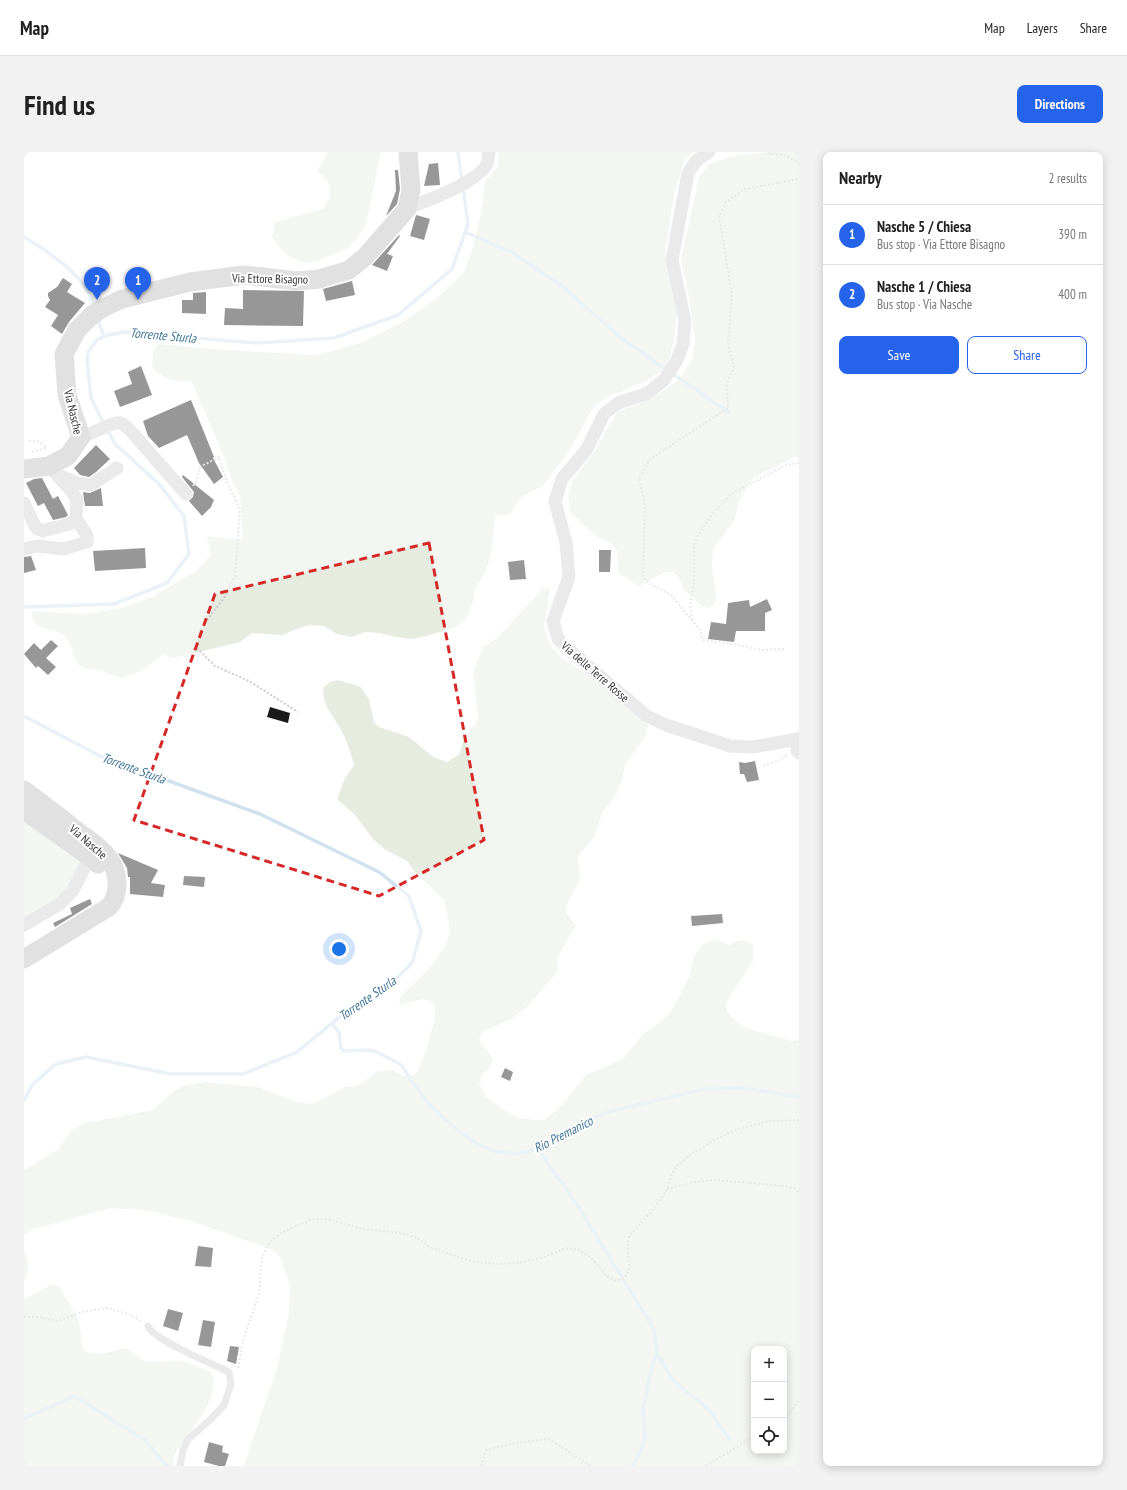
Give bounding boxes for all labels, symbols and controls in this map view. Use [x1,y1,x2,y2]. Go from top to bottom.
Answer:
text: Map [20,16,49,40]
text: Map [984,19,1005,37]
text: Layers [1027,19,1058,37]
text: Share [1080,19,1107,37]
button: Directions [1017,85,1103,123]
text: Find us [24,86,95,123]
text: Nearby [839,167,882,189]
text: 2 results [1048,170,1087,187]
text: Nasche 5 / Chiesa [877,217,971,236]
text: 1 [849,226,855,243]
text: 390 m [1058,226,1087,243]
text: Bus stop · Via Ettore Bisagno [877,236,1005,253]
pin: 2 [84,267,110,300]
pin: 1 [125,267,151,300]
street label: Via Ettore Bisagno [231,270,308,287]
text: Nasche 1 / Chiesa [877,277,971,296]
text: 2 [849,286,855,303]
text: 400 m [1058,286,1087,303]
text: Bus stop · Via Nasche [877,296,972,313]
water label: Torrente Sturla [129,324,198,347]
button: Save [839,336,959,374]
button: Share [967,336,1087,374]
street label: Via Nasche [61,387,86,436]
street label: Via delle Terre Rosse [558,637,632,705]
water label: Torrente Sturla [100,749,169,788]
street label: Via Nasche [66,820,110,862]
your location [329,939,349,959]
water label: Torrente Sturla [335,972,400,1024]
water label: Rio Premanico [531,1112,597,1157]
map controls [751,1346,787,1454]
button: + [751,1346,787,1382]
button: − [751,1382,787,1418]
button: locate [751,1418,787,1454]

